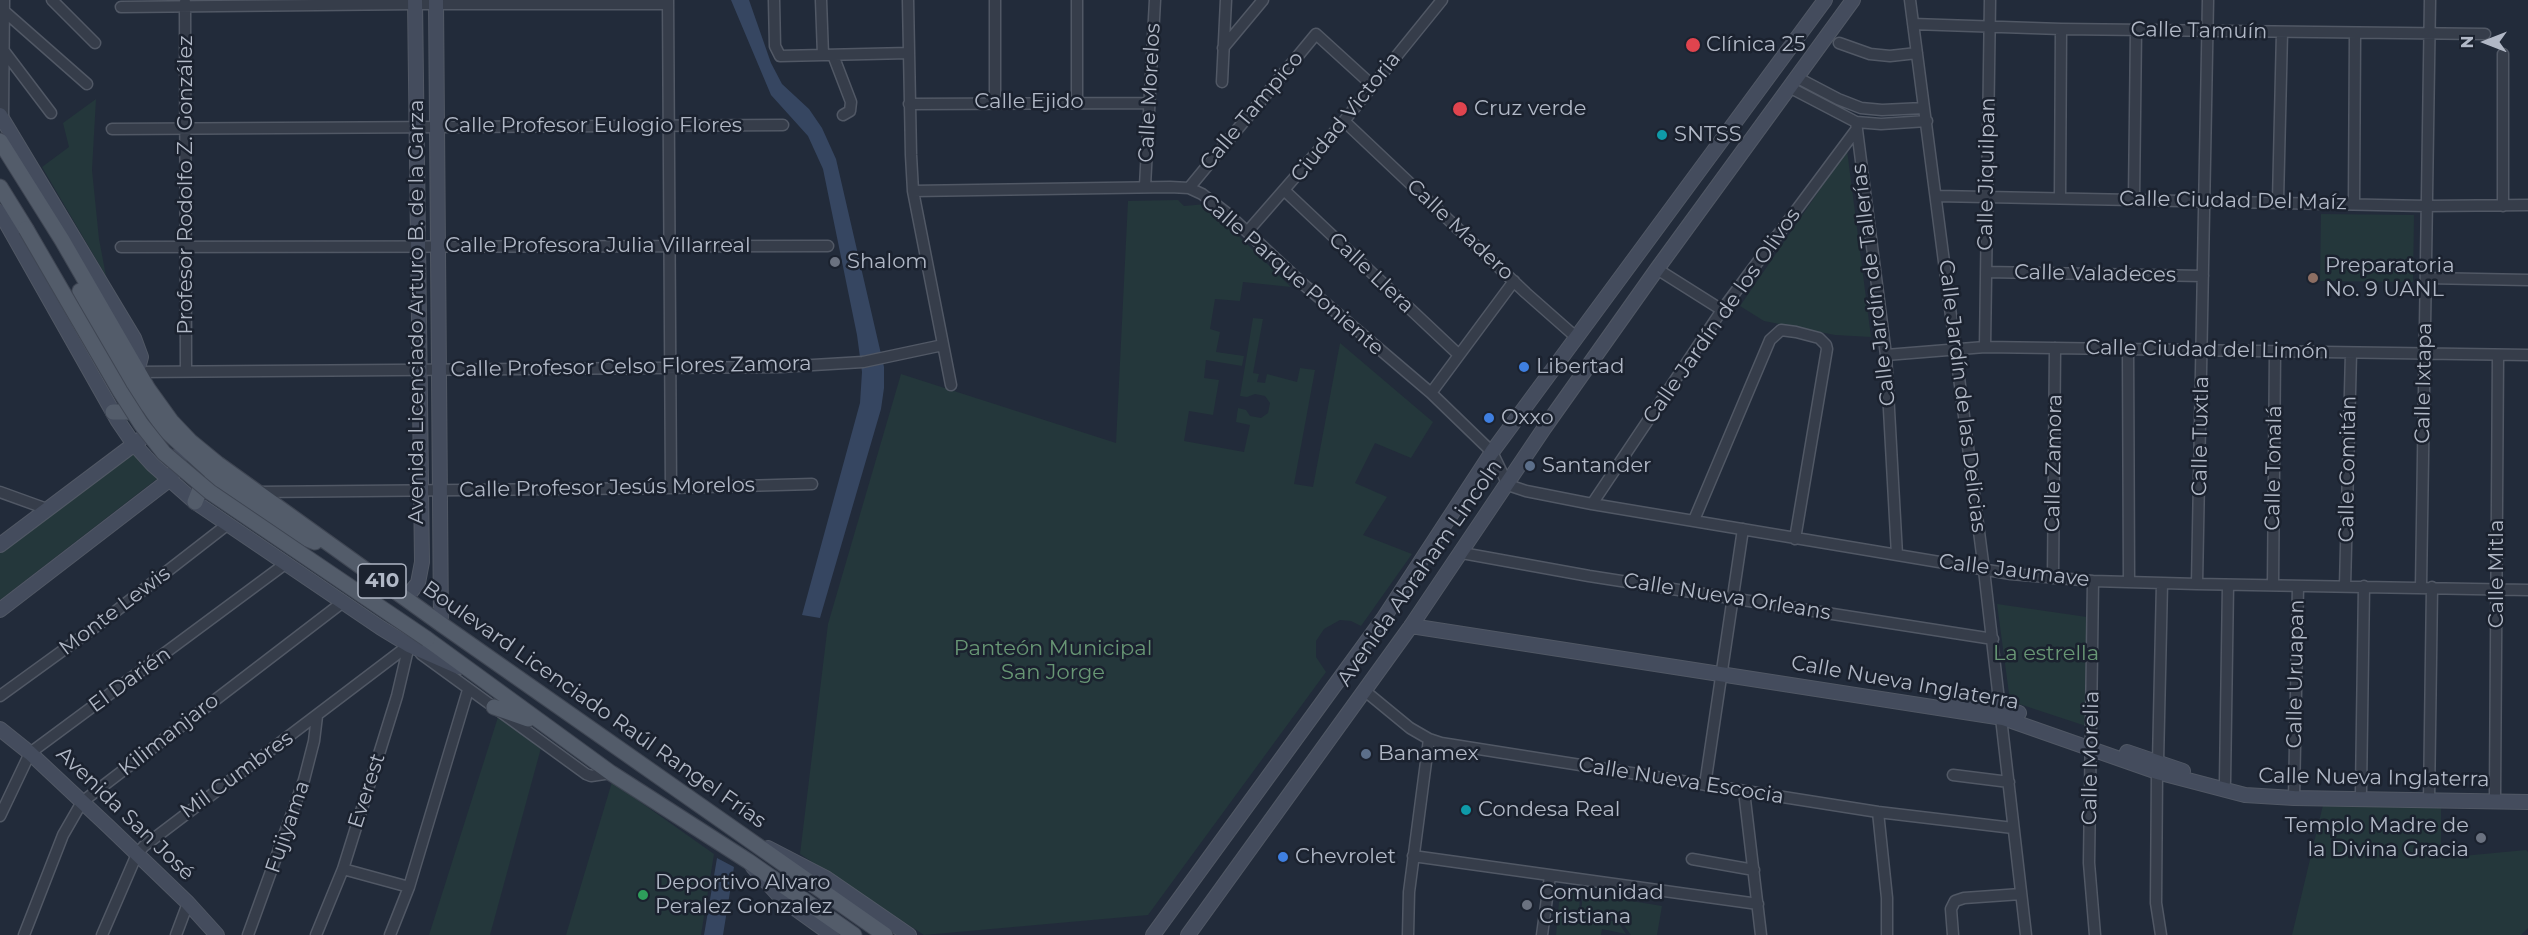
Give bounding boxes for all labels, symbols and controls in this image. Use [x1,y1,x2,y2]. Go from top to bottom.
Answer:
north arrow [2456,12,2516,72]
street label: Calle Tamuín [2130,17,2268,45]
street label: Calle Morelos [1134,23,1166,163]
place label: Clínica 25 [1706,32,1806,58]
street label: Profesor Rodolfo Z. González [173,35,199,335]
marker: Clínica 25 [1684,36,1702,54]
text: N [2458,36,2477,48]
street label: Calle Tampico [1195,46,1309,176]
street label: Ciudad Victoria [1286,47,1406,187]
street label: Calle Ejido [974,89,1084,115]
place label: Cruz verde [1474,96,1586,122]
street label: Calle Jiquilpan [1973,97,2001,251]
street label: Avenida Licenciado Arturo B. de la Garza [404,100,430,524]
marker: Cruz verde [1451,100,1469,118]
street label: Calle Profesor Eulogio Flores [444,113,742,139]
place label: SNTSS [1674,122,1742,148]
marker: SNTSS [1655,128,1669,142]
street label: Calle Jardín de Tallerías [1847,162,1901,408]
street label: Calle Madero [1401,174,1519,286]
street label: Calle Ciudad Del Maíz [2119,186,2347,216]
street label: Calle Parque Poniente [1195,189,1389,361]
street label: Calle Jardín de los Olivos [1638,203,1806,429]
street label: Calle Llera [1323,227,1419,319]
street label: Calle Profesora Julia Villarreal [445,233,751,259]
place label: Shalom [847,249,928,275]
place label: Preparatoria No. 9 UANL [2325,253,2455,303]
marker: Shalom [828,255,842,269]
street label: Calle Jardín de las Delicias [1933,258,1991,534]
street label: Calle Valadeces [2014,260,2176,288]
marker: Preparatoria No. 9 UANL [2306,271,2320,285]
street label: Calle Ixtapa [2410,322,2438,444]
street label: Calle Ciudad del Limón [2085,335,2329,365]
street label: Calle Profesor Celso Flores Zamora [450,351,812,383]
place label: Libertad [1536,354,1624,380]
marker: Libertad [1517,360,1531,374]
street label: Calle Tuxtla [2187,376,2215,496]
street label: Calle Zamora [2040,394,2068,532]
street label: Calle Comitán [2334,395,2362,543]
place label: Oxxo [1501,405,1554,431]
street label: Calle Tonalá [2260,405,2288,531]
marker: Oxxo [1482,411,1496,425]
place label: Santander [1542,453,1652,479]
street label: Avenida Abraham Lincoln [1332,455,1508,691]
marker: Santander [1523,459,1537,473]
street label: Calle Profesor Jesús Morelos [459,473,755,503]
street label: Calle Mitla [2484,520,2510,628]
street label: Calle Jaumave [1937,549,2091,593]
street label: Monte Lewis [54,561,176,661]
road number: 410 [358,564,406,598]
street label: Calle Nueva Orleans [1621,568,1833,626]
street label: Boulevard Licenciado Raúl Rangel Frías [417,576,771,834]
street label: Calle Uruapan [2282,599,2310,749]
park label: Panteón Municipal San Jorge [954,636,1152,686]
park label: La estrella [1993,641,2099,667]
street label: El Darién [84,642,176,718]
street label: Calle Nueva Inglaterra [1789,651,2021,715]
street label: Kilimanjaro [114,688,224,782]
street label: Calle Morelia [2077,691,2105,825]
street label: Mil Cumbres [176,726,298,824]
place label: Banamex [1378,741,1479,767]
street label: Avenida San José [51,742,199,886]
marker: Banamex [1359,747,1373,761]
street label: Everest [343,750,391,832]
street label: Calle Nueva Escocia [1576,752,1786,810]
street label: Calle Nueva Inglaterra [2258,763,2490,793]
street label: Fujiyama [260,777,316,877]
place label: Condesa Real [1478,797,1620,823]
marker: Condesa Real [1459,803,1473,817]
place label: Templo Madre de la Divina Gracia [2285,813,2469,863]
marker: Templo Madre de la Divina Gracia [2474,831,2488,845]
place label: Chevrolet [1295,844,1396,870]
marker: Chevrolet [1276,850,1290,864]
place label: Deportivo Alvaro Peralez Gonzalez [655,870,833,920]
place label: Comunidad Cristiana [1539,880,1664,930]
marker: Deportivo Alvaro Peralez Gonzalez [636,888,650,902]
marker: Comunidad Cristiana [1520,898,1534,912]

